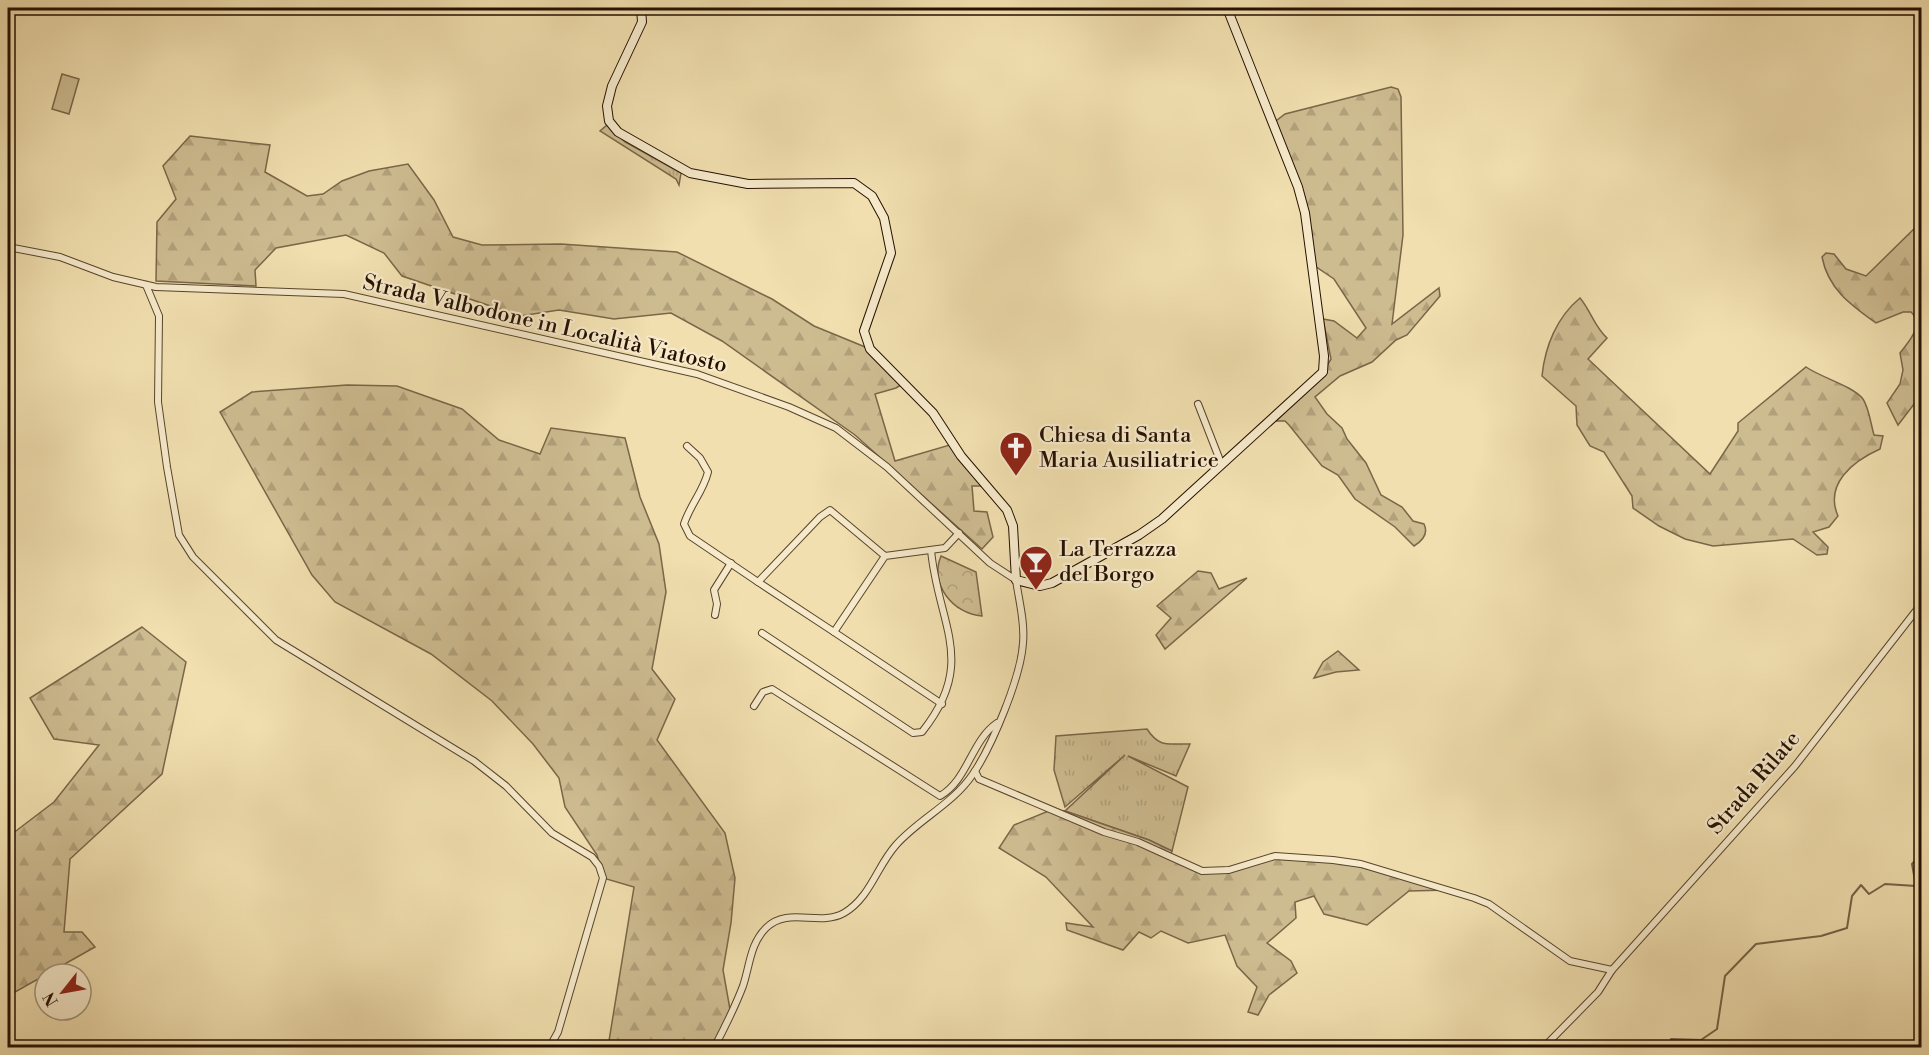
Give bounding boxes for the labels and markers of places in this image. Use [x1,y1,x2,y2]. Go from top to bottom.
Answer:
place label: Chiesa di Santa Maria Ausiliatrice [1039,422,1219,474]
church icon: Chiesa di Santa Maria Ausiliatrice [998,430,1034,477]
place label: La Terrazza del Borgo [1059,536,1177,588]
bar icon: La Terrazza del Borgo [1018,544,1054,591]

